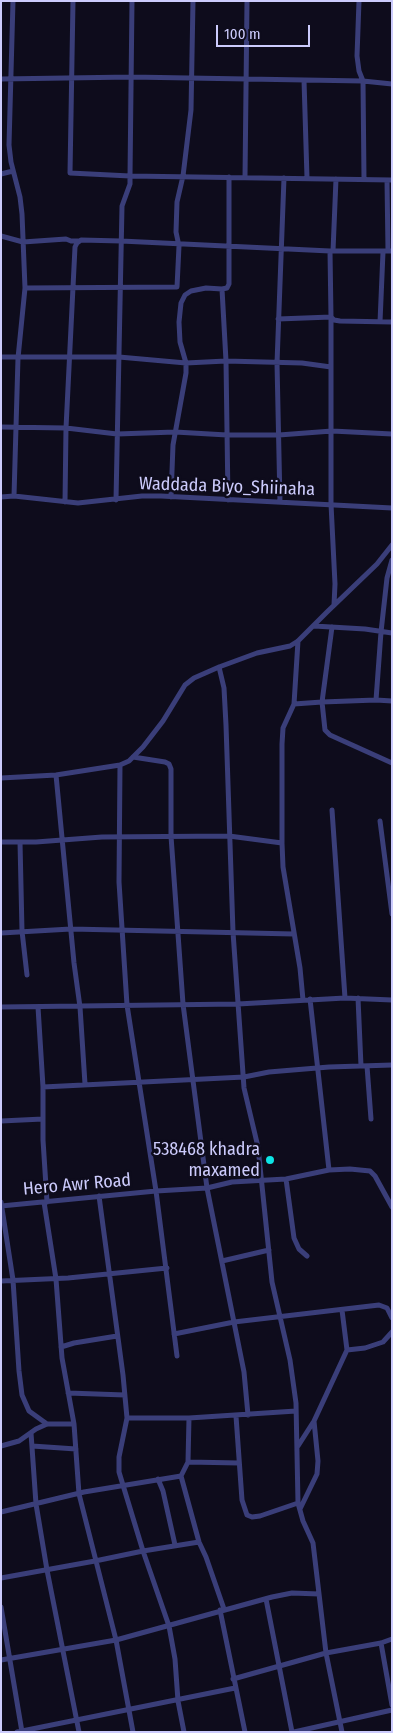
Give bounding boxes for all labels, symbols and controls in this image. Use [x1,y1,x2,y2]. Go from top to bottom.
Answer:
scale bar [218,15,312,47]
text: 100 m [224,25,261,43]
street label: Waddada Biyo_Shiinaha [139,473,315,501]
place label: 538468 khadra maxamed [153,1139,260,1182]
marker: 538468 khadra maxamed [264,1154,276,1166]
street label: Hero Awr Road [22,1170,132,1200]

